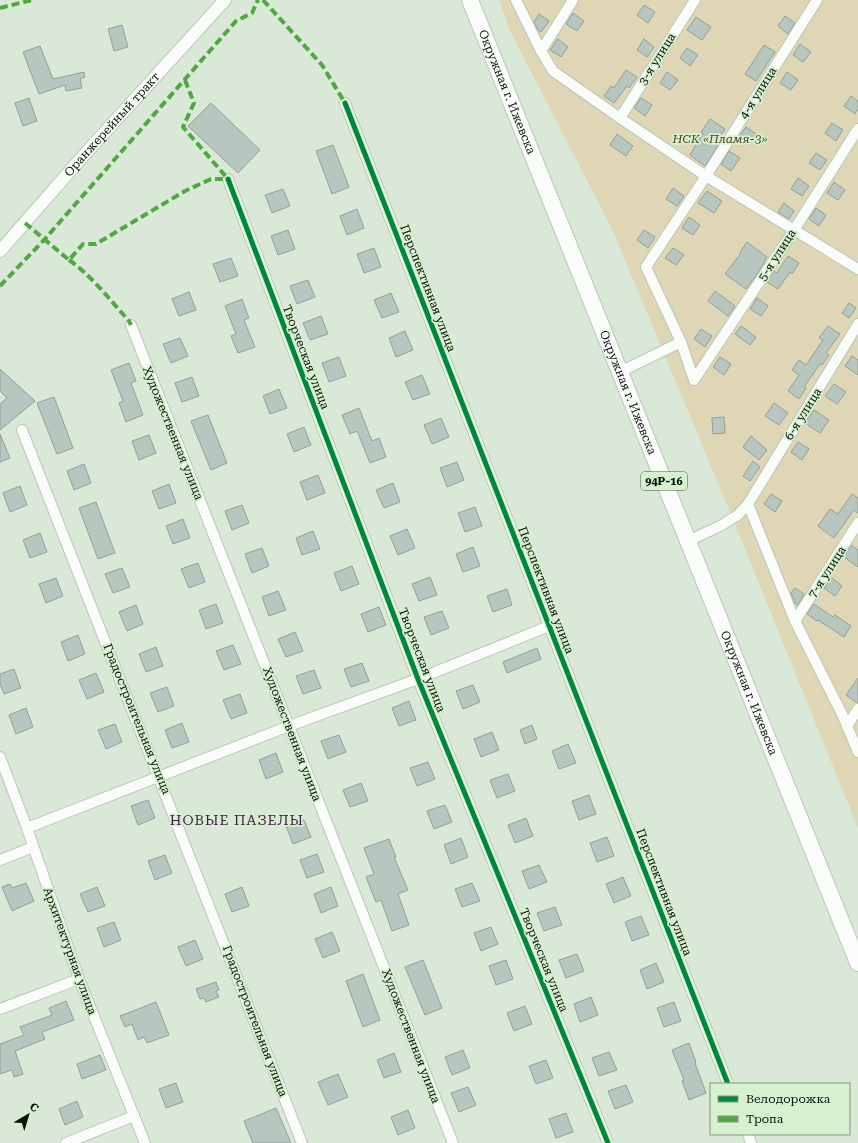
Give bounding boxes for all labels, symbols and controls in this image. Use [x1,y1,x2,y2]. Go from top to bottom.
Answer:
street label: Окружная г. Ижевска [476,28,539,157]
street label: 3-я улица [636,30,679,88]
street label: 4-я улица [737,64,780,122]
street label: Оранжерейный тракт [61,69,163,179]
park label: НСК «Пламя-3» [672,132,767,146]
street label: Перспективная улица [397,222,459,354]
street label: 5-я улица [755,226,799,283]
street label: Творческая улица [280,303,333,412]
street label: Окружная г. Ижевска [597,328,660,457]
street label: Художественная улица [140,364,206,502]
street label: 6-я улица [782,385,825,443]
road number: 94Р-16 [641,472,687,490]
street label: Перспективная улица [515,524,577,656]
street label: 7-я улица [805,543,849,600]
street label: Творческая улица [396,606,449,715]
street label: Окружная г. Ижевска [718,629,781,758]
street label: Градостроительная улица [100,642,174,797]
street label: Художественная улица [260,665,324,804]
district label: НОВЫЕ ПАЗЕЛЫ [170,812,304,828]
street label: Перспективная улица [633,826,695,958]
street label: Архитектурная улица [40,885,100,1017]
street label: Творческая улица [517,906,571,1014]
street label: Градостроительная улица [220,943,291,1099]
street label: Художественная улица [379,967,443,1106]
legend [710,1083,850,1135]
text: Велодорожка [746,1092,831,1106]
north arrow [8,1095,48,1135]
text: С [27,1100,41,1115]
text: Тропа [746,1112,784,1126]

